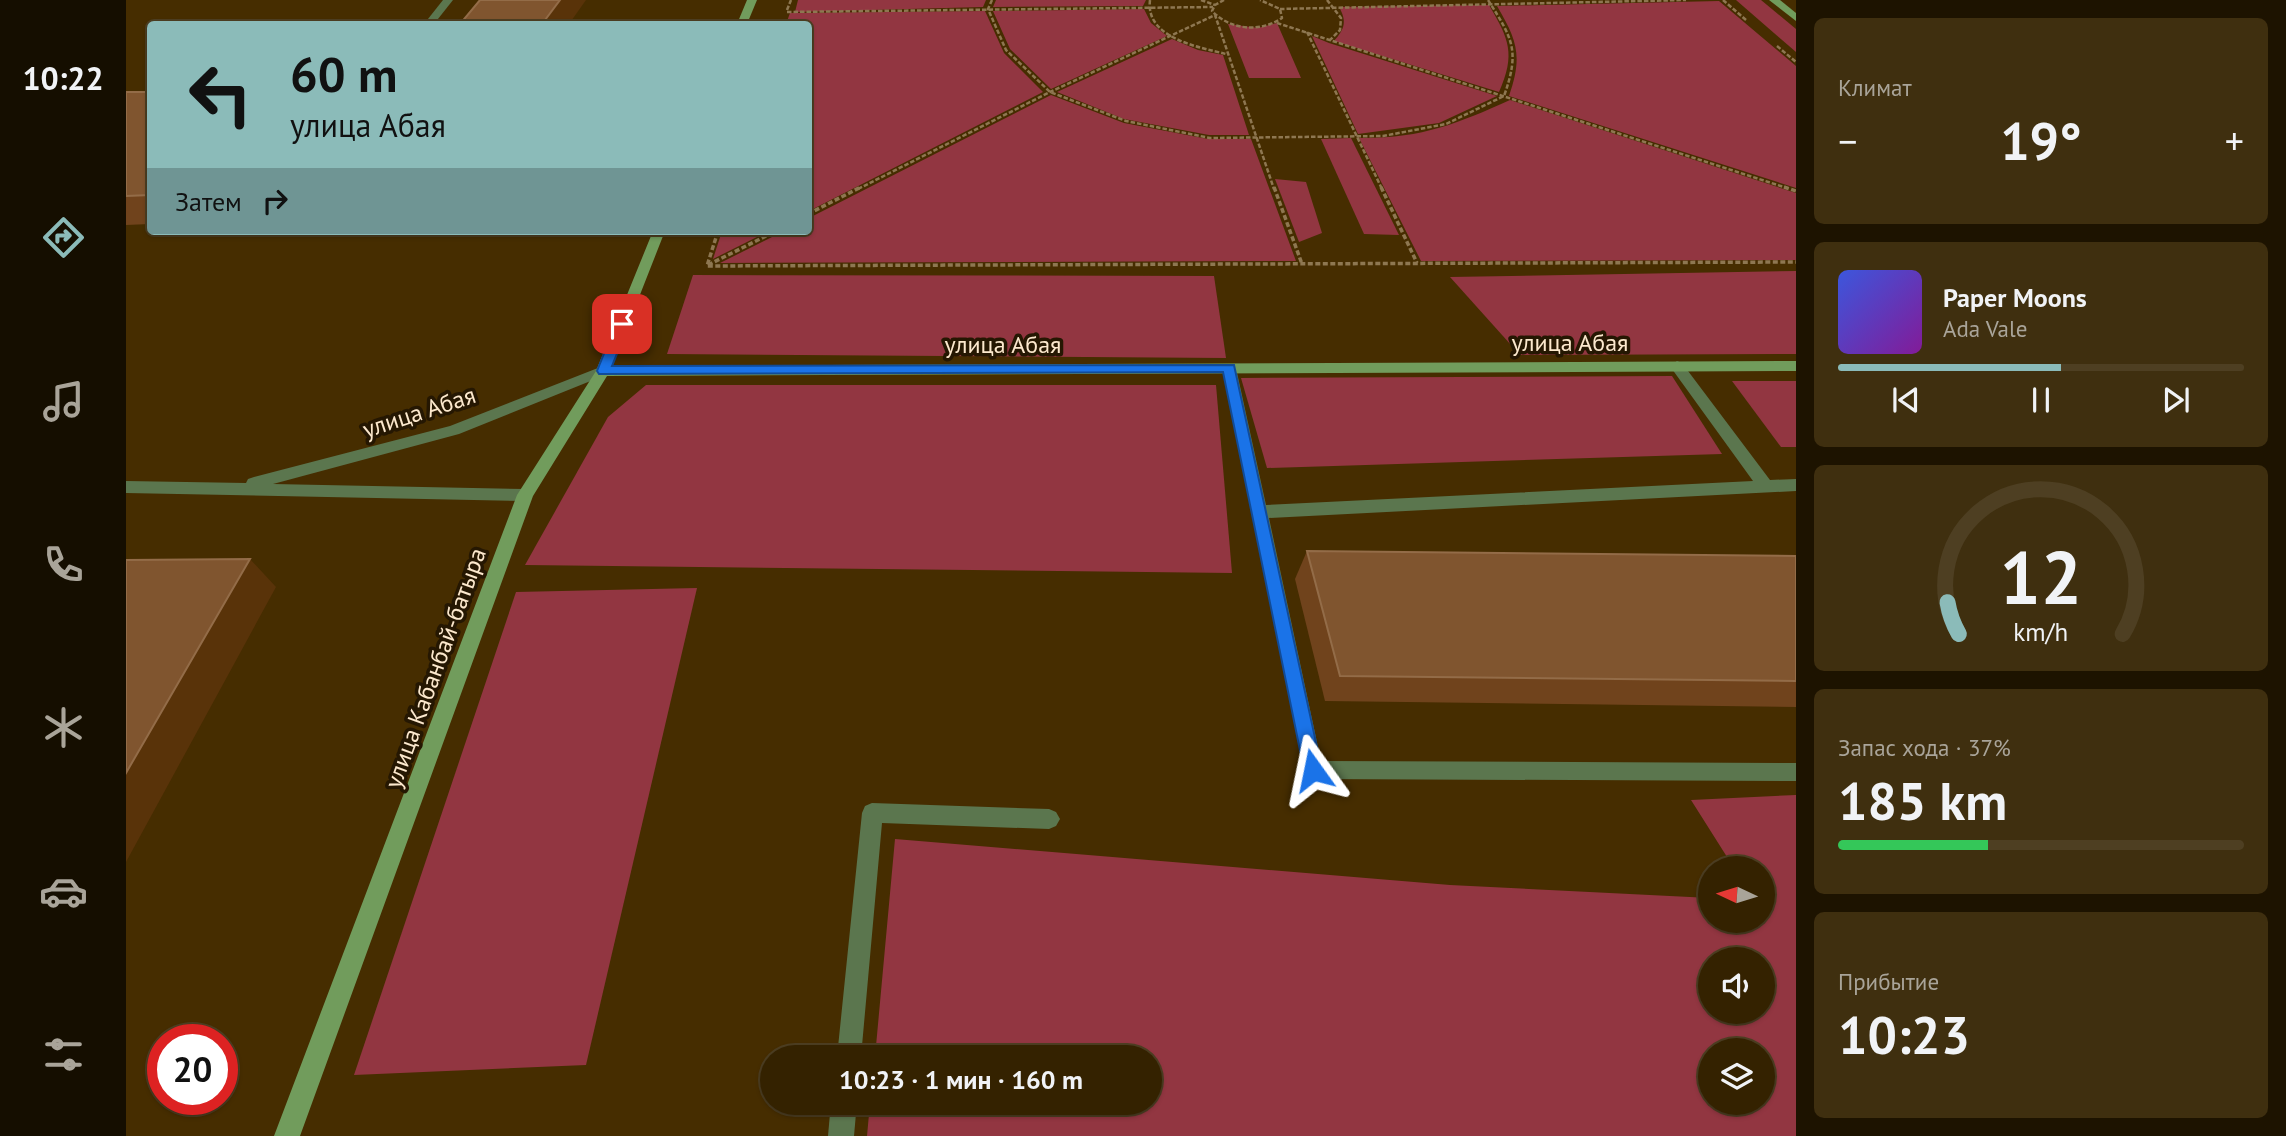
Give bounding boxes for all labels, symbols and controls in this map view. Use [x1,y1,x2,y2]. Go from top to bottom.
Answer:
text: 60 m [290,42,397,106]
icon: left [175,49,266,140]
text: 10:22 [22,57,104,99]
text: Климат [1838,73,1912,102]
text: улица Абая [290,104,446,146]
text: 19° [2000,107,2082,174]
text: − [1838,116,1857,165]
text: + [2225,116,2244,165]
icon: right [256,182,294,220]
text: Затем [175,185,242,218]
icon: directions [39,213,88,262]
text: Paper Moons [1943,281,2087,314]
pin [592,294,652,354]
icon: arrive [603,305,641,343]
text: Ada Vale [1943,314,2027,343]
street label: улица Абая [1512,327,1628,358]
street label: улица Абая [945,329,1061,360]
icon: music [39,377,88,426]
street label: улица Абая [359,379,479,445]
icon: previous [1887,381,1925,419]
icon: pause [2022,381,2060,419]
icon: next [2157,381,2195,419]
text: 12 [2000,530,2082,624]
icon: phone [39,540,88,589]
street label: улица Кабанбай-батыра [377,544,493,792]
text: km/h [2014,616,2068,648]
icon: climate [39,703,88,752]
position arrow [1276,733,1350,807]
text: Запас хода · 37% [1838,733,2011,762]
text: 185 km [1838,767,2007,834]
north arrow [1698,856,1774,933]
map controls [1698,856,1775,1115]
icon: car [39,867,88,916]
button: sound [1698,947,1775,1024]
text: Прибытие [1838,967,1939,996]
text: 10:23 [1838,1001,1970,1068]
speed limit sign: 20 [147,1024,238,1115]
icon: filters [39,1030,88,1079]
button: layers [1698,1038,1775,1115]
text: 10:23 · 1 мин · 160 m [839,1063,1083,1096]

